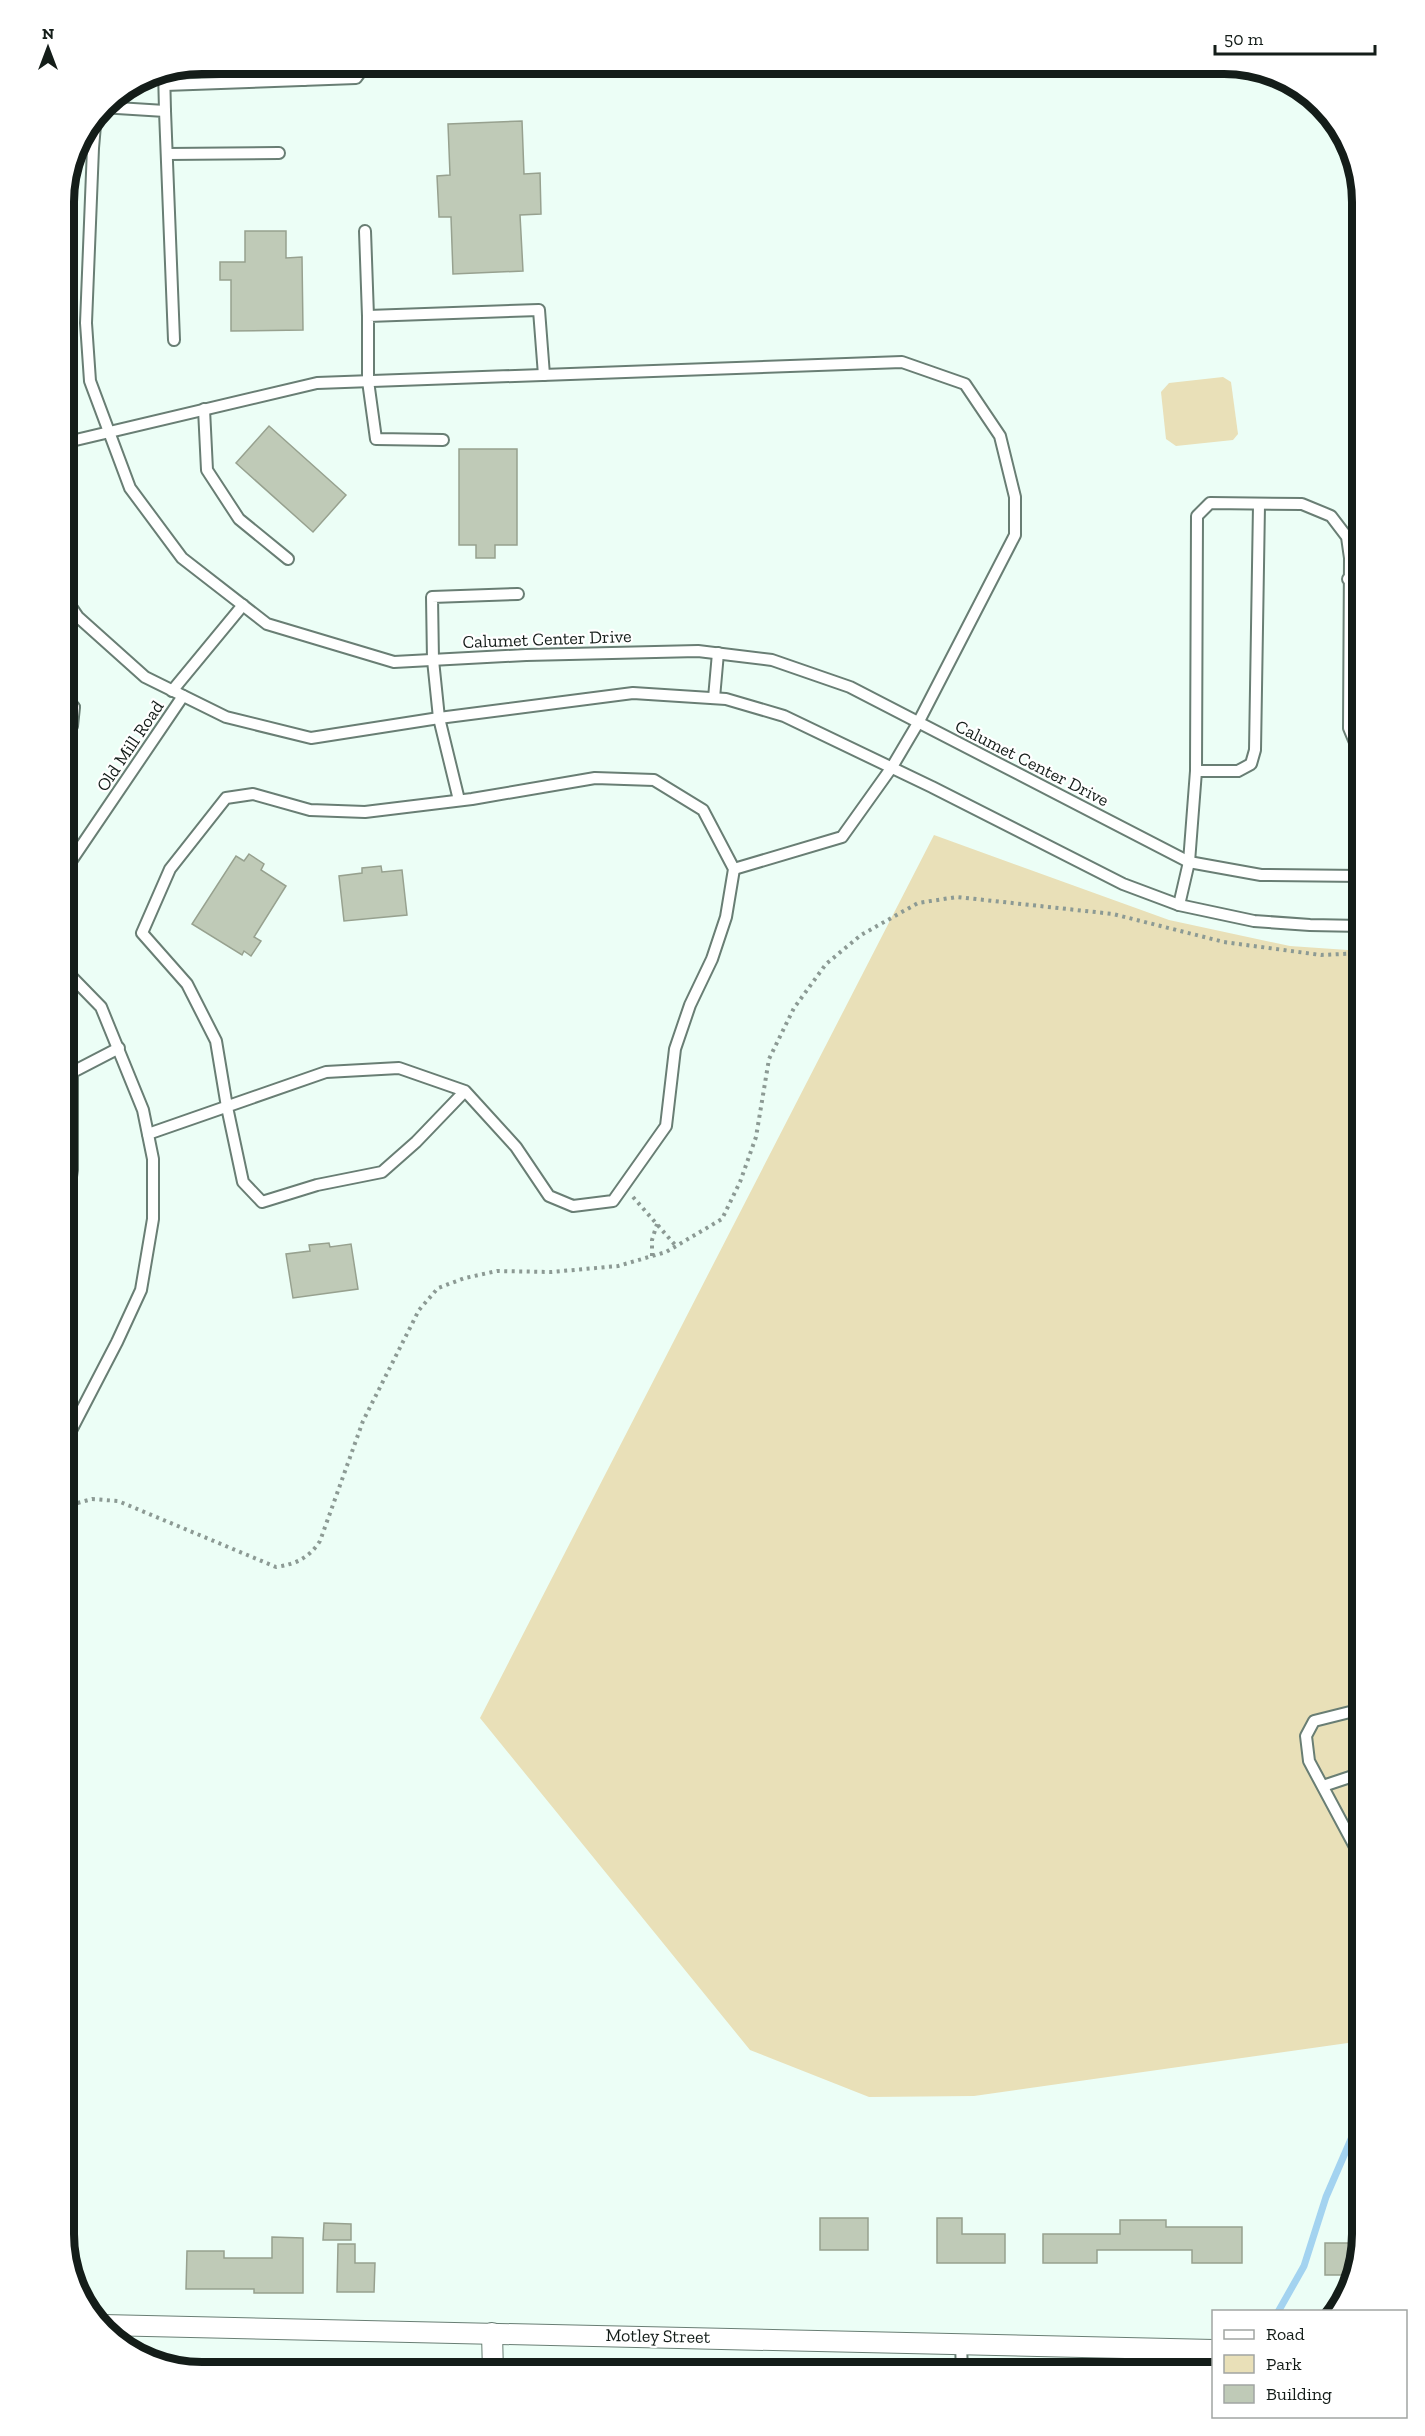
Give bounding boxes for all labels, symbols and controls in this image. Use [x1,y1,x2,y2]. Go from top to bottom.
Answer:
north arrow [18,18,78,78]
scale bar [1215,18,1376,56]
text: N [42,24,54,43]
text: 50 m [1224,28,1264,50]
street label: Calumet Center Drive [462,625,632,653]
street label: Old Mill Road [92,696,169,796]
street label: Calumet Center Drive [952,715,1112,811]
legend [1212,2310,1407,2418]
text: Road [1266,2323,1305,2345]
street label: Motley Street [606,2324,711,2348]
text: Park [1266,2353,1302,2375]
text: Building [1266,2383,1332,2405]

